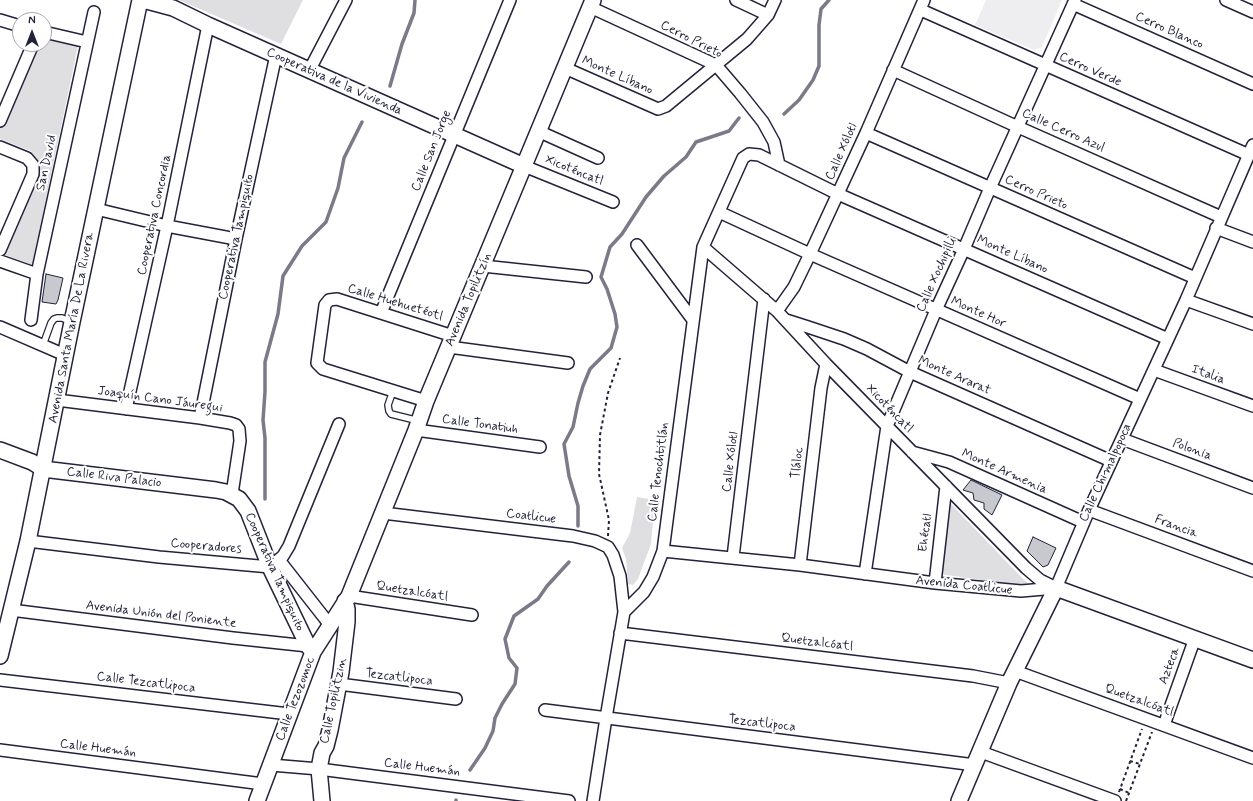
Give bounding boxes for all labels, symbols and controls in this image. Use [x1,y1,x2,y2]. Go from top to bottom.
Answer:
street label: Cerro Blanco [1132,9,1206,53]
north arrow [12,12,52,52]
text: N [28,14,36,28]
street label: Cerro Prieto [657,18,725,62]
street label: Cooperativa de la Vivienda [264,45,404,119]
street label: Cerro Verde [1056,49,1124,91]
street label: Monte Líbano [579,53,655,99]
street label: Calle Cerro Azul [1019,106,1107,156]
street label: Calle San Jorge [409,108,455,194]
street label: Calle Xólotl [823,121,861,183]
street label: San David [33,134,61,192]
street label: Xicoténcatl [543,152,605,190]
street label: Cooperativa Concordia [135,153,175,277]
street label: Cerro Prieto [1002,172,1070,214]
street label: Cooperativa Tampiquito [216,173,258,301]
street label: Avenida Santa María De La Rivera [46,231,98,425]
street label: Monte Líbano [974,232,1050,278]
street label: Calle Xochipilli [914,235,960,315]
street label: Avenida Topilitzín [442,251,496,349]
street label: Calle Huehuetéotl [345,281,445,325]
street label: Monte Hor [948,294,1008,332]
street label: Monte Ararat [915,353,993,399]
street label: Italia [1189,362,1227,388]
street label: Xicoténcatl [862,381,916,437]
street label: Joaquín Cano Jáuregui [96,384,224,416]
street label: Calle Tonatiuh [441,412,519,438]
street label: Calle Tenochtitlán [645,421,673,523]
street label: Calle Chimalpopoca [1076,421,1136,525]
street label: Calle Xólotl [720,431,742,493]
street label: Polonia [1170,436,1214,464]
street label: Tláloc [788,446,808,480]
street label: Monte Armenia [959,446,1049,498]
street label: Calle Riva Palacio [66,464,162,492]
street label: Coatlicue [505,506,557,528]
street label: Cooperativa Tampiquito [241,510,307,634]
street label: Francia [1152,512,1200,542]
street label: Ehécatl [916,513,936,553]
street label: Cooperadores [170,536,242,558]
street label: Avenida Coatlicue [915,573,1013,599]
street label: Quetzalcóatl [375,579,449,605]
street label: Avenida Unión del Poniente [85,598,237,632]
street label: Quetzalcóatl [780,631,854,655]
street label: Azteca [1156,645,1184,687]
street label: Calle Tezozomoc [273,655,319,743]
street label: Calle Topilitzin [317,657,351,745]
street label: Tezcatlipoca [364,666,434,690]
street label: Calle Tezcatlipoca [96,669,196,697]
street label: Quetzalcóatl [1102,681,1176,721]
street label: Tezcatlipoca [727,712,797,736]
street label: Calle Huemán [59,737,137,761]
street label: Calle Huemán [383,756,461,780]

